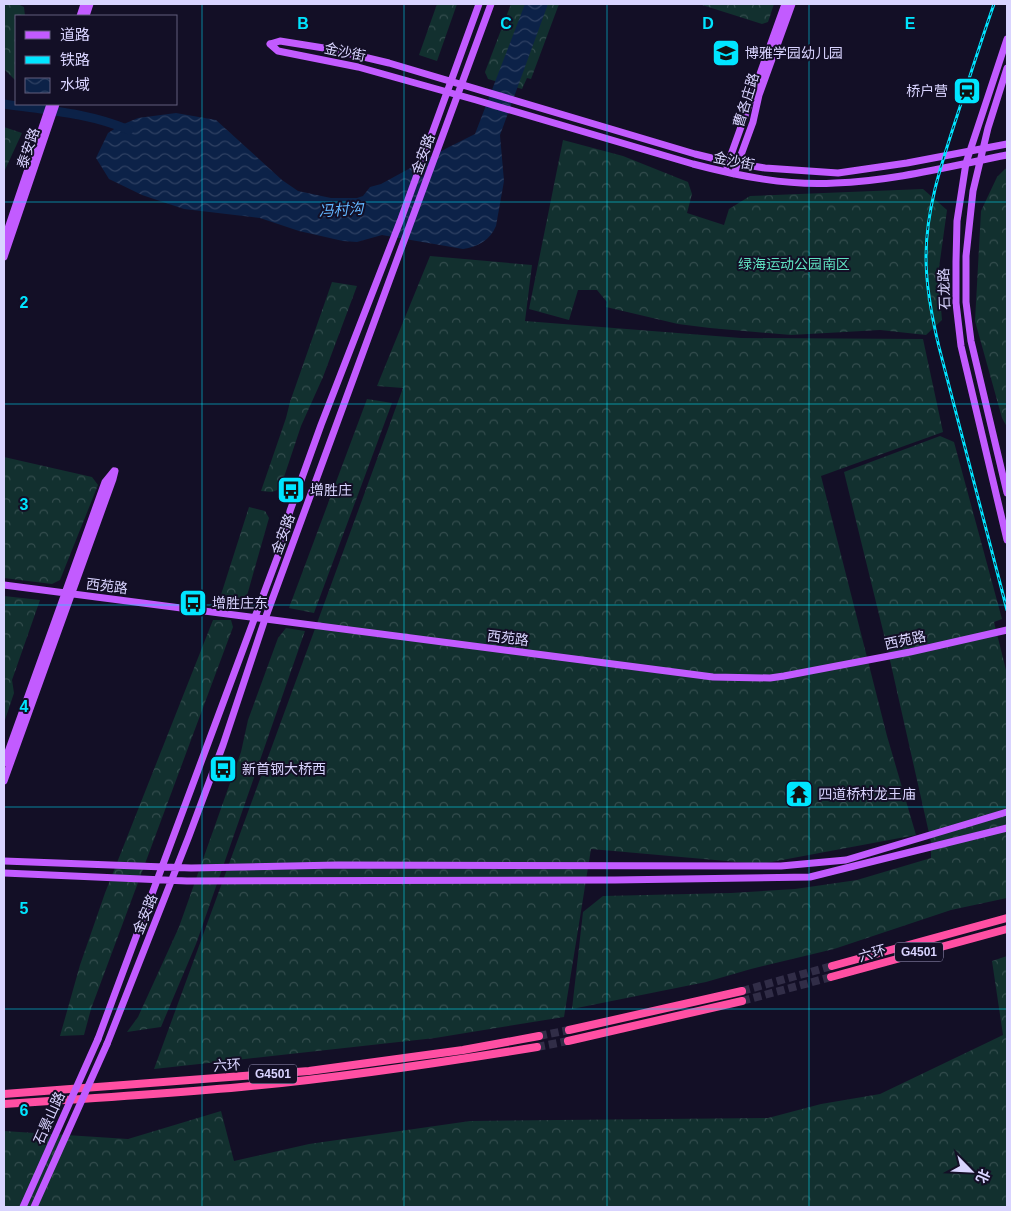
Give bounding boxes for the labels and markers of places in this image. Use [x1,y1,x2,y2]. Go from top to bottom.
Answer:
school or university icon: 博雅学园幼儿园 [711,38,741,68]
place label: 博雅学园幼儿园 [745,45,843,61]
station icon: 桥户营 [952,76,982,106]
place label: 桥户营 [906,83,948,99]
bus stop icon: 增胜庄 [276,475,306,505]
place label: 增胜庄 [310,482,352,498]
bus stop icon: 增胜庄东 [178,588,208,618]
place label: 增胜庄东 [212,595,268,611]
bus stop icon: 新首钢大桥西 [208,754,238,784]
place label: 新首钢大桥西 [242,761,326,777]
temple icon: 四道桥村龙王庙 [784,779,814,809]
place label: 四道桥村龙王庙 [818,786,916,802]

